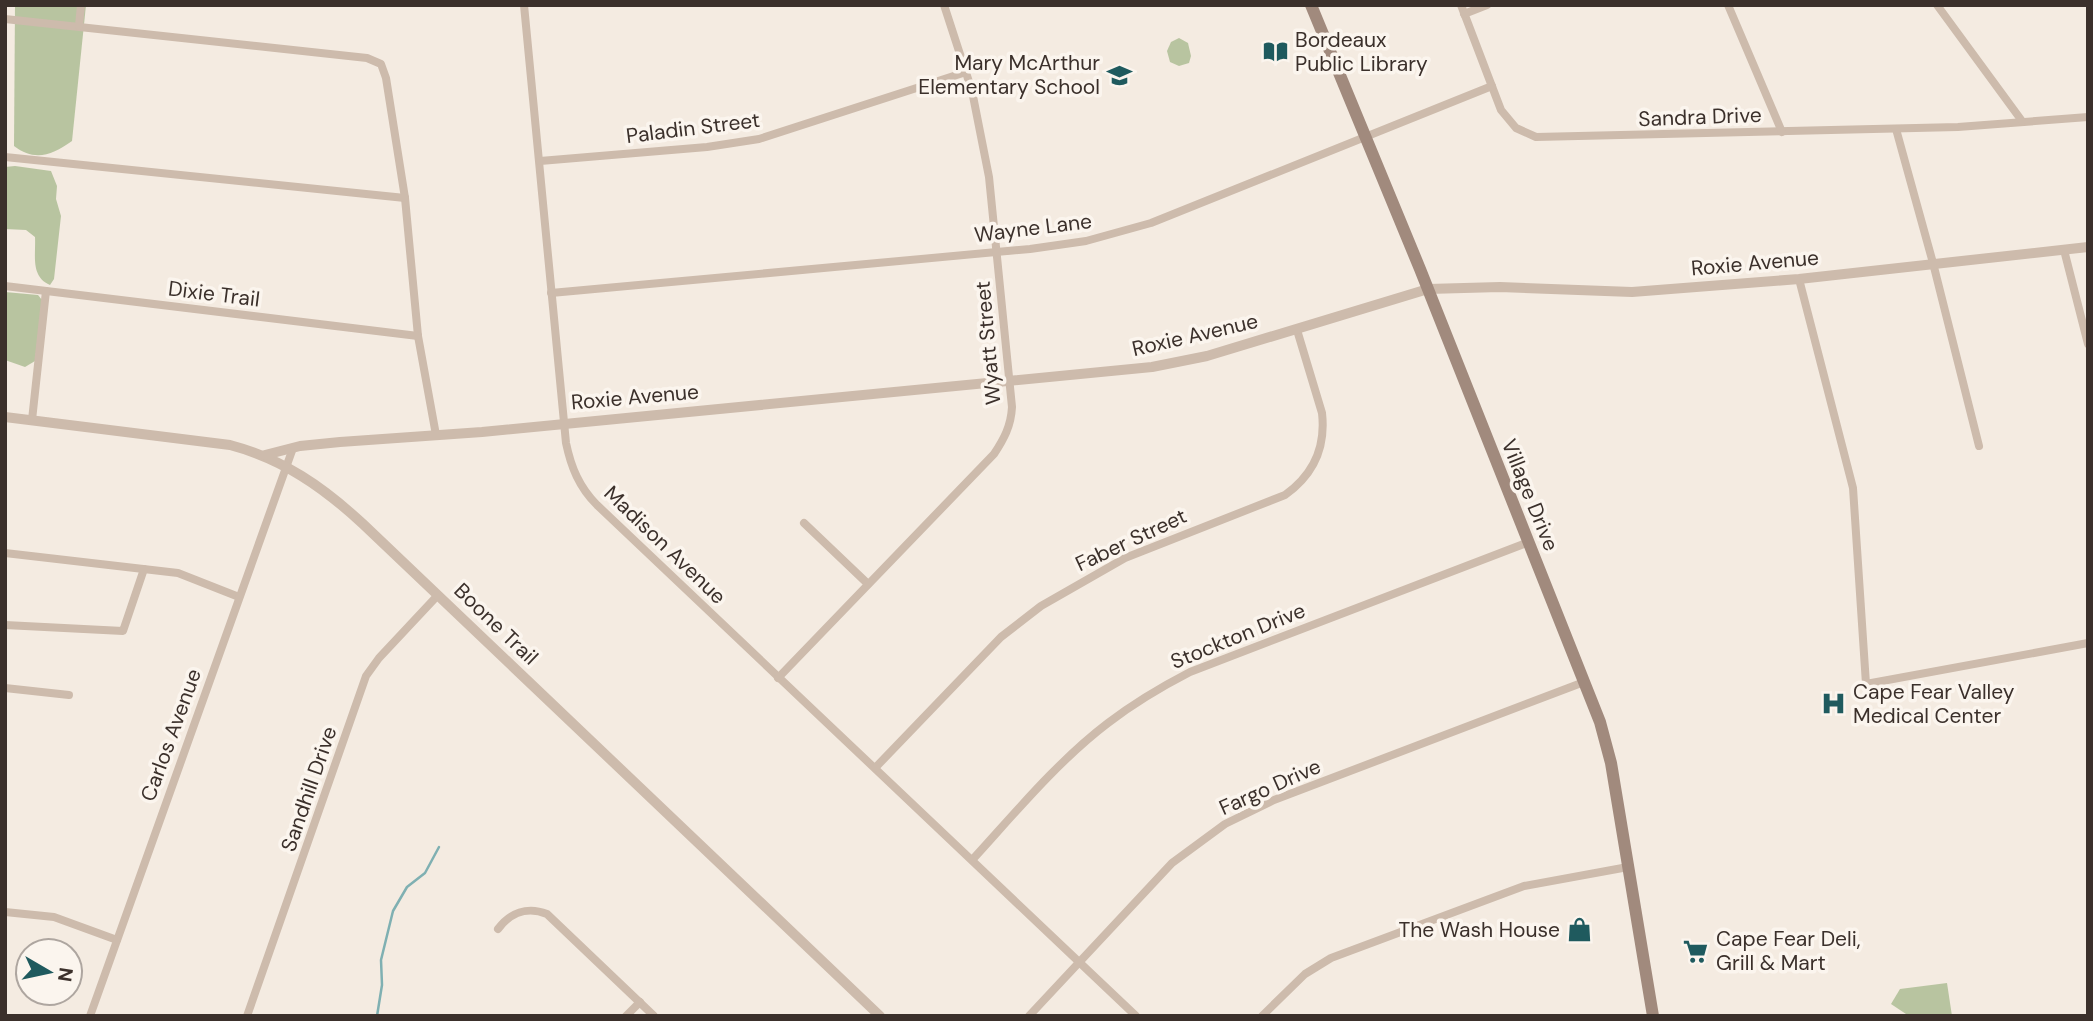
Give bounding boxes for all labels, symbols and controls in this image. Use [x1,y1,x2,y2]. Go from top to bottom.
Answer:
place label: Bordeaux Public Library [1295,26,1428,78]
library icon: Bordeaux Public Library [1261,38,1289,66]
place label: Mary McArthur Elementary School [918,49,1100,101]
school or university icon: Mary McArthur Elementary School [1106,61,1134,89]
street label: Sandra Drive [1638,101,1762,133]
street label: Paladin Street [624,106,762,150]
street label: Wayne Lane [973,207,1093,249]
street label: Roxie Avenue [1690,243,1820,283]
street label: Dixie Trail [167,275,261,313]
street label: Wyatt Street [969,280,1007,406]
street label: Roxie Avenue [1129,307,1261,363]
street label: Roxie Avenue [570,377,700,417]
street label: Village Drive [1495,435,1565,555]
street label: Madison Avenue [598,480,732,610]
street label: Faber Street [1071,502,1191,578]
street label: Boone Trail [448,577,544,671]
street label: Stockton Drive [1166,596,1310,676]
street label: Carlos Avenue [134,665,208,805]
place label: Cape Fear Valley Medical Center [1853,678,2015,730]
hospital icon: Cape Fear Valley Medical Center [1819,690,1847,718]
street label: Sandhill Drive [274,723,344,855]
street label: Fargo Drive [1215,752,1325,822]
place label: The Wash House [1398,916,1560,944]
shop icon: The Wash House [1566,916,1594,944]
place label: Cape Fear Deli, Grill & Mart [1716,925,1861,977]
north arrow [14,937,84,1007]
supermarket icon: Cape Fear Deli, Grill & Mart [1682,937,1710,965]
text: N [52,966,79,983]

